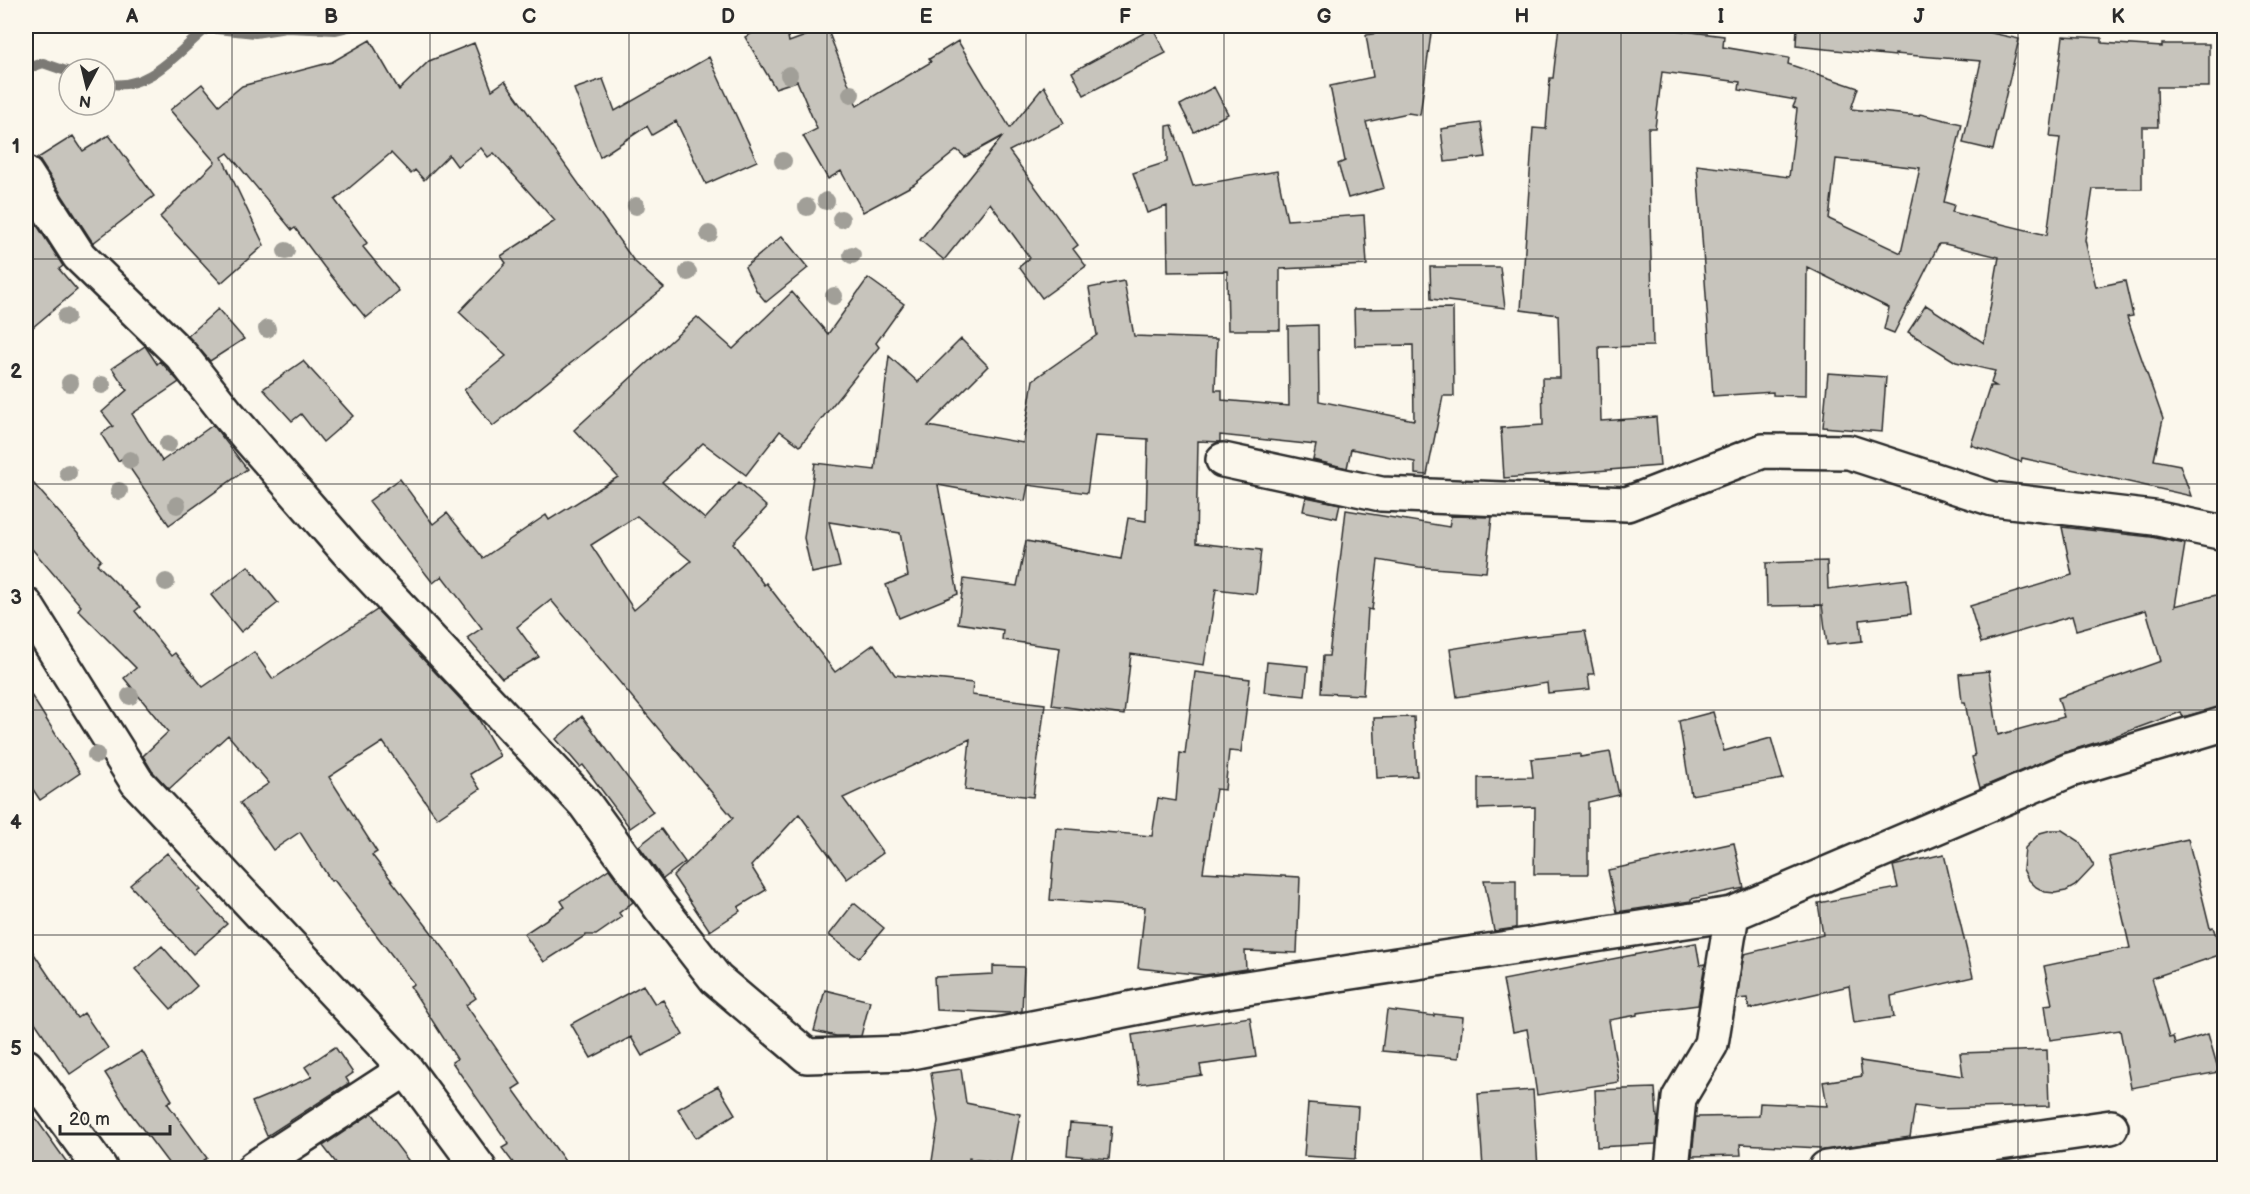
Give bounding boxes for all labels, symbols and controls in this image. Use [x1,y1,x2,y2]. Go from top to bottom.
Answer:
text: A [125,5,139,29]
text: B [324,5,338,29]
text: C [522,5,536,29]
text: D [721,5,735,29]
text: E [920,5,933,29]
text: F [1119,5,1131,29]
text: G [1317,5,1332,29]
text: H [1515,5,1529,29]
text: I [1718,5,1724,29]
text: J [1914,5,1926,29]
text: K [2111,5,2125,29]
north arrow [57,57,117,117]
text: N [78,90,92,111]
text: 1 [12,135,20,159]
text: 2 [10,360,22,384]
text: 3 [10,586,22,610]
text: 4 [10,811,22,835]
text: 5 [10,1037,22,1061]
scale bar [60,1098,170,1136]
text: 20 m [69,1109,110,1130]

